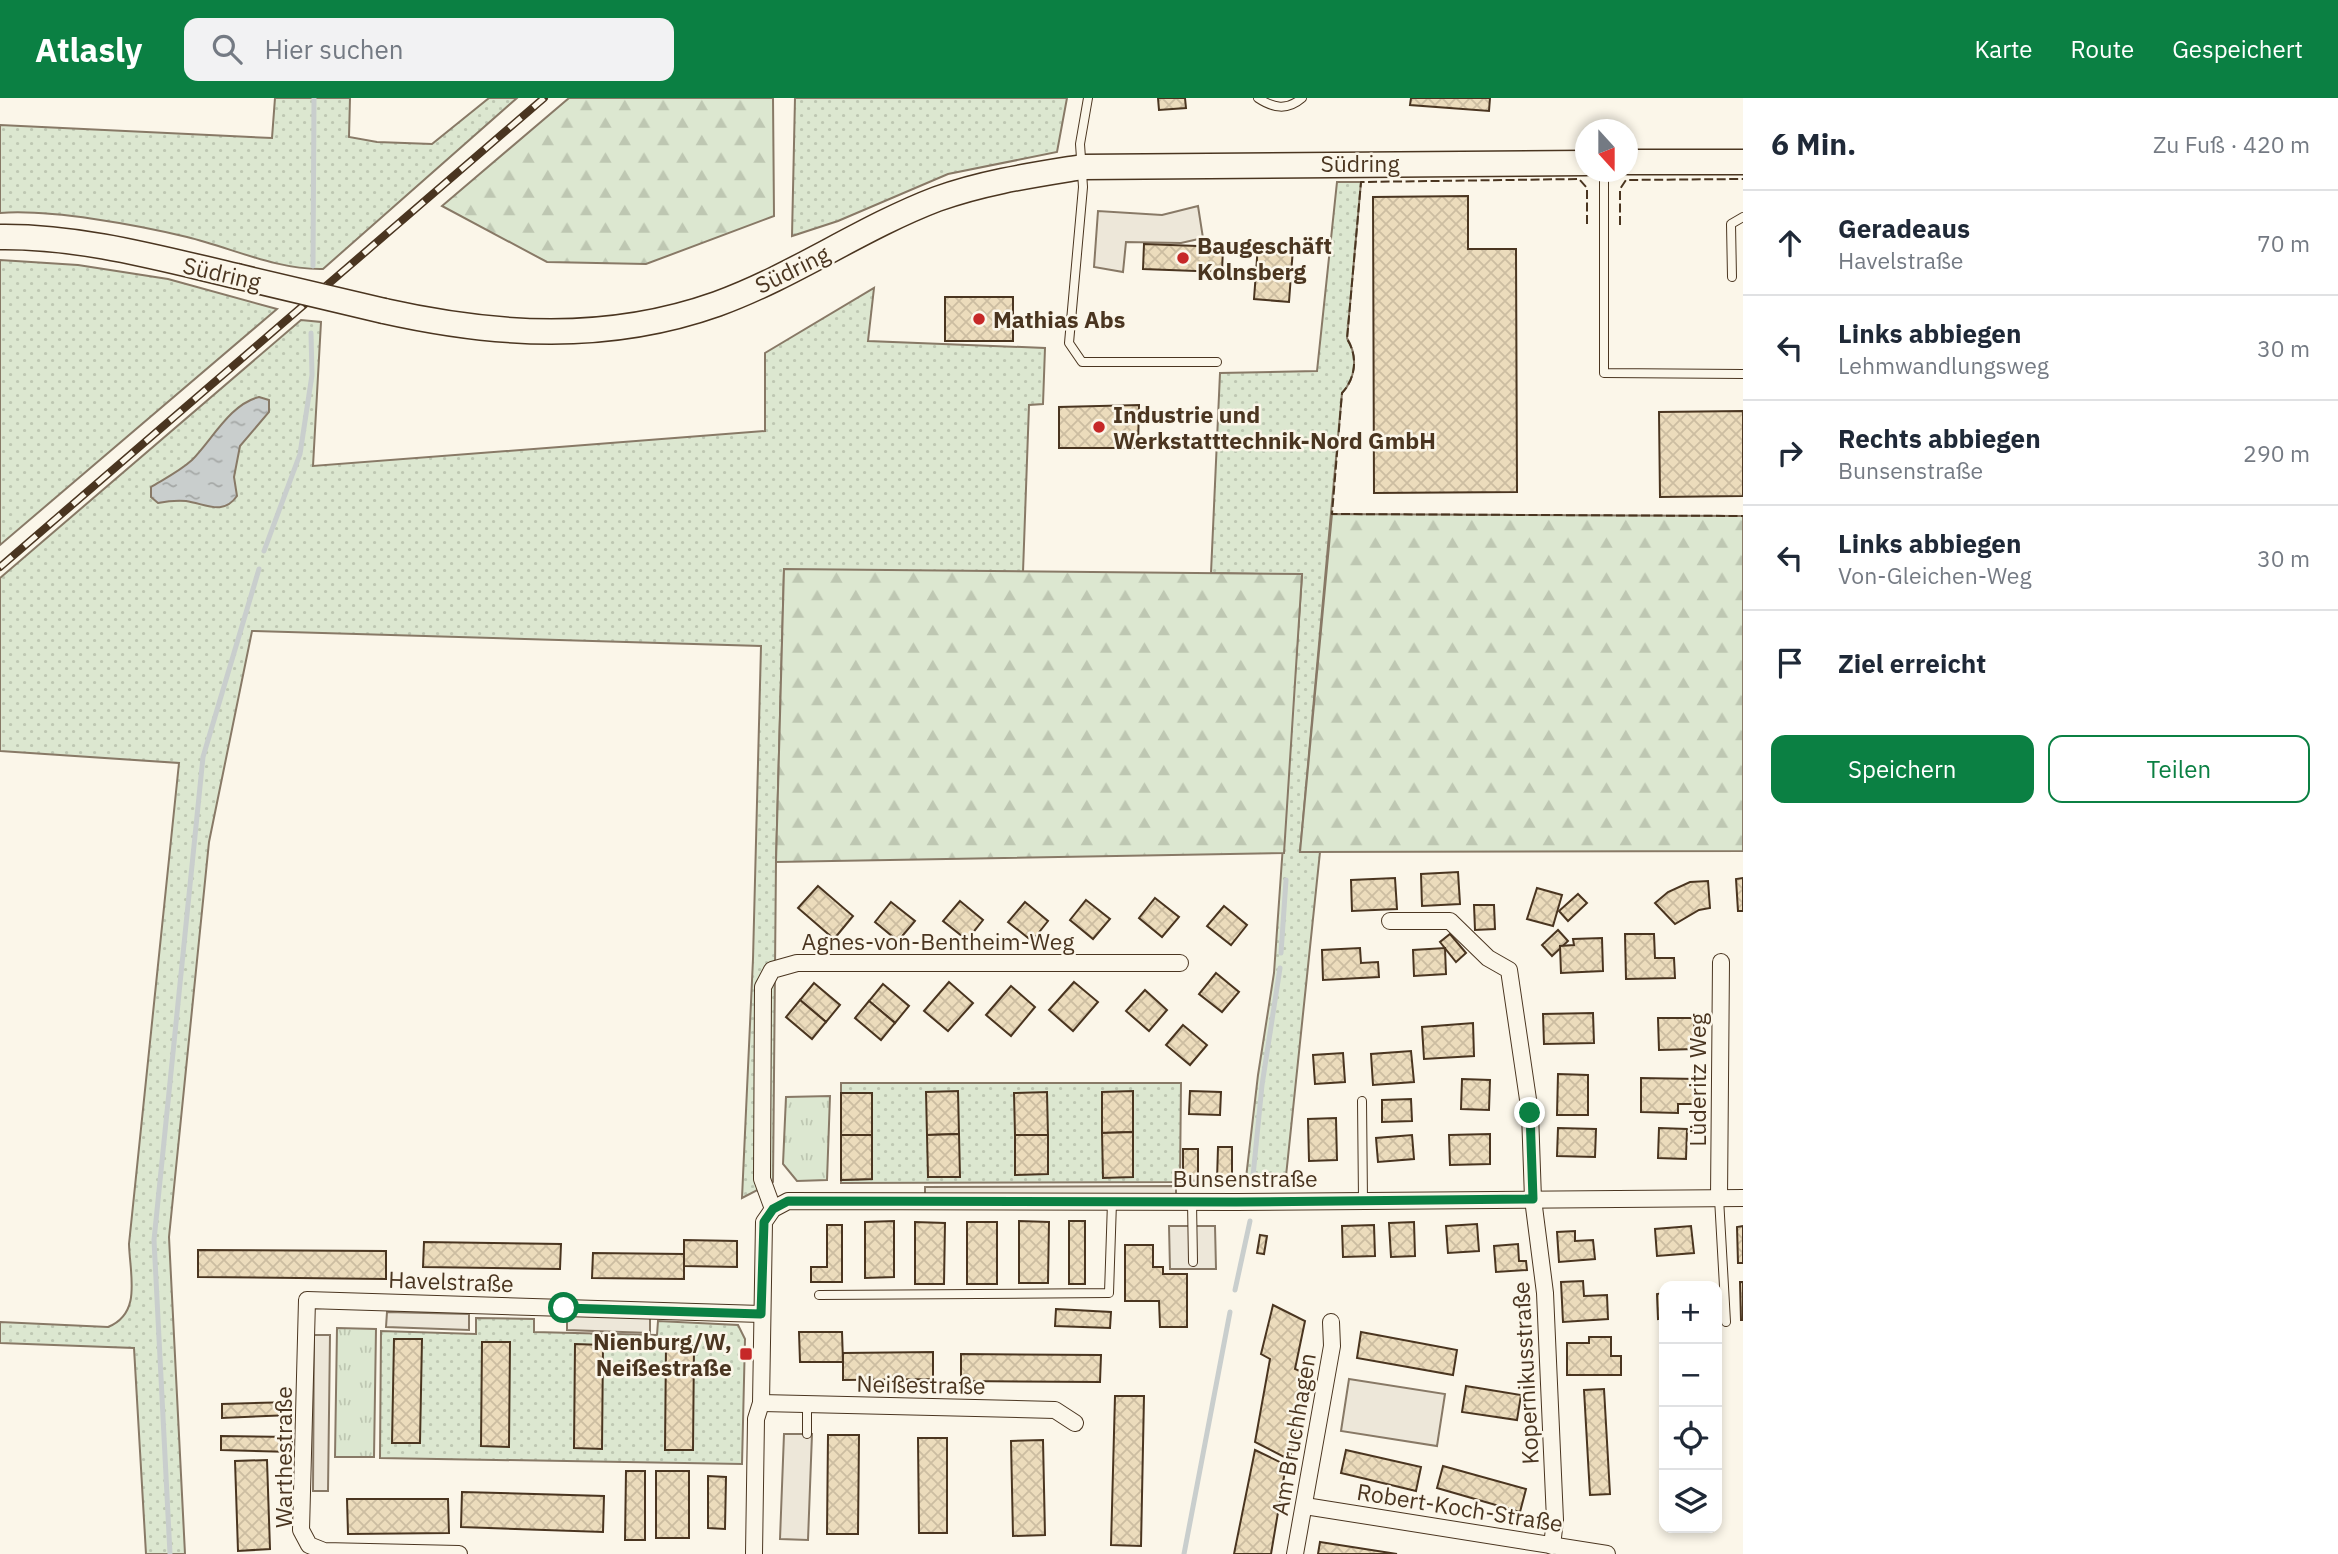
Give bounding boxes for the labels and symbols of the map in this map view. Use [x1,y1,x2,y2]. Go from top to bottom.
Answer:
north arrow [1575,119,1638,182]
street label: Südring [1320,148,1400,178]
place label: Baugeschäft Kolnsberg [1197,230,1332,286]
street label: Südring [750,238,834,300]
street label: Südring [180,249,264,297]
marker: Baugeschäft Kolnsberg [1175,250,1191,266]
place label: Mathias Abs [993,304,1125,334]
marker: Mathias Abs [971,311,987,327]
place label: Industrie und Werkstatttechnik-Nord GmbH [1113,399,1436,455]
marker: Industrie und Werkstatttechnik-Nord GmbH [1091,419,1107,435]
street label: Agnes-von-Bentheim-Weg [802,926,1074,956]
street label: Lüderitz Weg [1682,1013,1712,1147]
route end [1514,1097,1545,1128]
street label: Bunsenstraße [1172,1163,1318,1193]
street label: Havelstraße [388,1264,514,1298]
street label: Kopernikusstraße [1505,1281,1545,1465]
route start [548,1292,579,1323]
place label: Nienburg/W, Neißestraße [593,1326,732,1382]
marker: Nienburg/W, Neißestraße [738,1346,754,1362]
street label: Am Bruchhagen [1264,1350,1322,1518]
street label: Neißestraße [856,1368,986,1400]
street label: Warthestraße [268,1386,298,1528]
street label: Robert-Koch-Straße [1355,1476,1565,1538]

